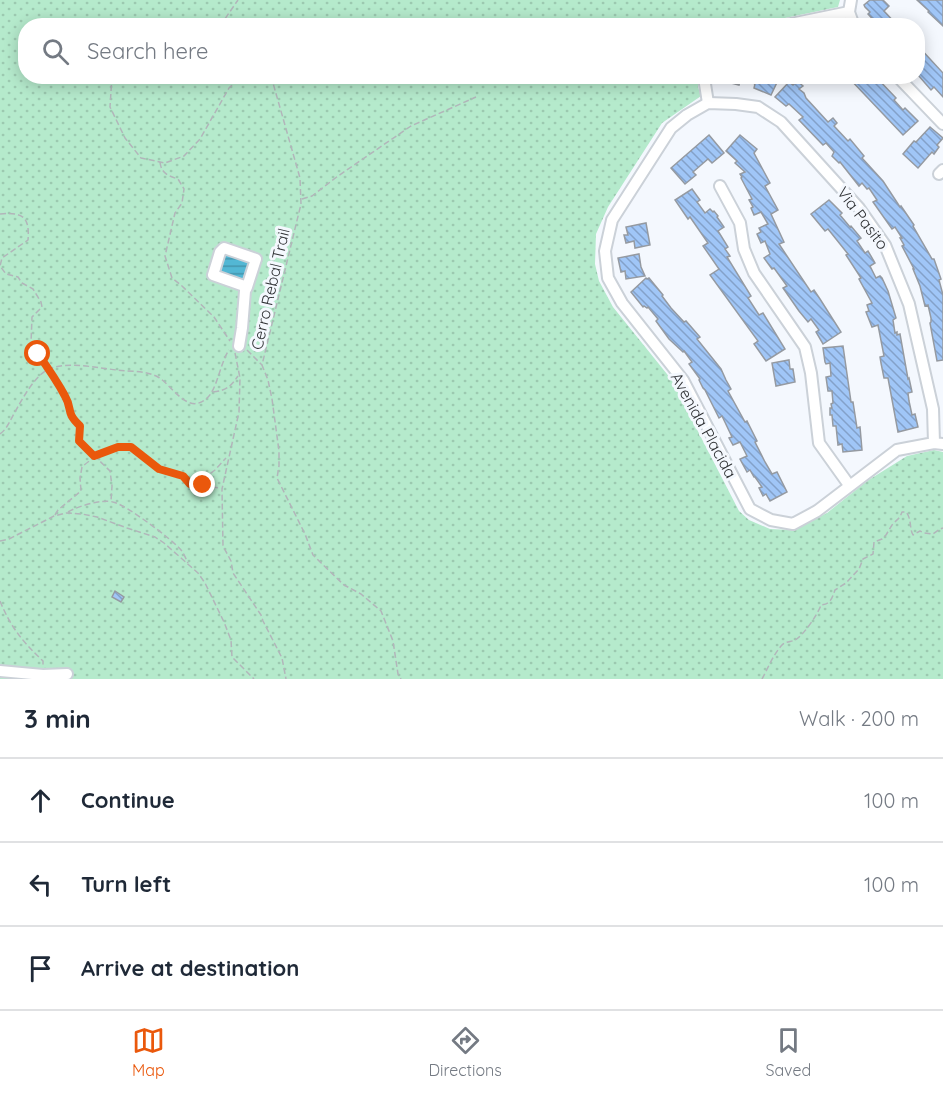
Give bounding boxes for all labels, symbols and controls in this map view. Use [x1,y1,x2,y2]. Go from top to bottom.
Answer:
search box [18,18,925,84]
icon: search [39,35,72,68]
text: Search here [87,37,208,65]
street label: Via Pasito [833,183,893,253]
street label: Cerro Rebal Trail [246,226,294,352]
route start [24,340,50,366]
street label: Avenida Placida [667,369,741,481]
route end [189,471,215,497]
text: 3 min [24,702,91,735]
text: Walk · 200 m [799,706,919,731]
icon: ahead [24,784,57,817]
text: Continue [81,786,175,814]
text: 100 m [864,788,919,813]
icon: left [24,868,57,901]
text: Turn left [81,870,171,898]
text: 100 m [864,872,919,897]
icon: arrive [24,952,57,985]
text: Arrive at destination [81,954,299,982]
tab: Map [132,1024,165,1080]
tab: Directions [429,1024,502,1080]
tab: Saved [766,1024,811,1080]

